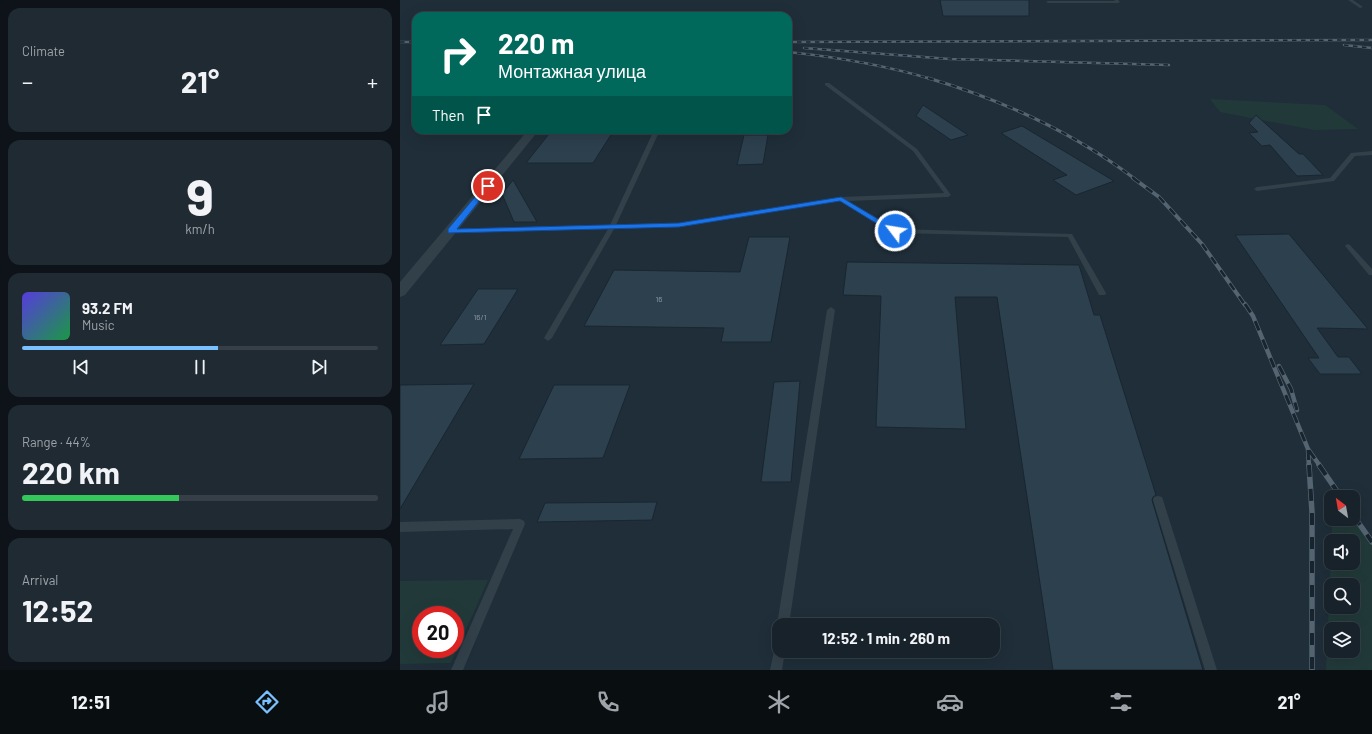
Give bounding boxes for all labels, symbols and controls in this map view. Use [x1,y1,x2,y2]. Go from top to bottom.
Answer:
text: 220 m [498,26,574,60]
icon: right [432,28,484,80]
text: Climate [22,43,65,59]
text: Монтажная улица [498,60,646,82]
text: 21° [181,63,219,99]
text: − [22,68,33,94]
text: + [367,68,378,94]
icon: arrive [473,104,495,126]
text: Then [432,106,465,124]
text: 9 [186,164,214,226]
pin [471,169,505,203]
icon: arrive [477,175,499,197]
position arrow [874,210,916,252]
text: km/h [185,221,215,237]
house number: 16 [656,294,662,304]
text: 93.2 FM [82,299,133,317]
house number: 16/1 [474,312,487,322]
text: Music [82,317,115,333]
icon: previous [70,356,92,378]
icon: pause [189,356,211,378]
icon: next [308,356,330,378]
text: Range · 44% [22,434,91,450]
text: 220 km [22,454,120,490]
north arrow [1324,490,1360,526]
map controls [1324,490,1360,658]
button: sound [1324,534,1360,570]
text: Arrival [22,572,58,588]
button: search [1324,578,1360,614]
text: 12:52 [22,592,93,628]
speed limit sign: 20 [412,606,464,658]
button: layers [1324,622,1360,658]
text: 12:52 · 1 min · 260 m [822,629,950,647]
icon: directions [253,688,281,716]
icon: music [424,688,452,716]
icon: phone [594,688,622,716]
icon: climate [765,688,793,716]
icon: car [936,688,964,716]
icon: filters [1107,688,1135,716]
text: 12:51 [71,691,110,713]
text: 21° [1277,691,1301,713]

